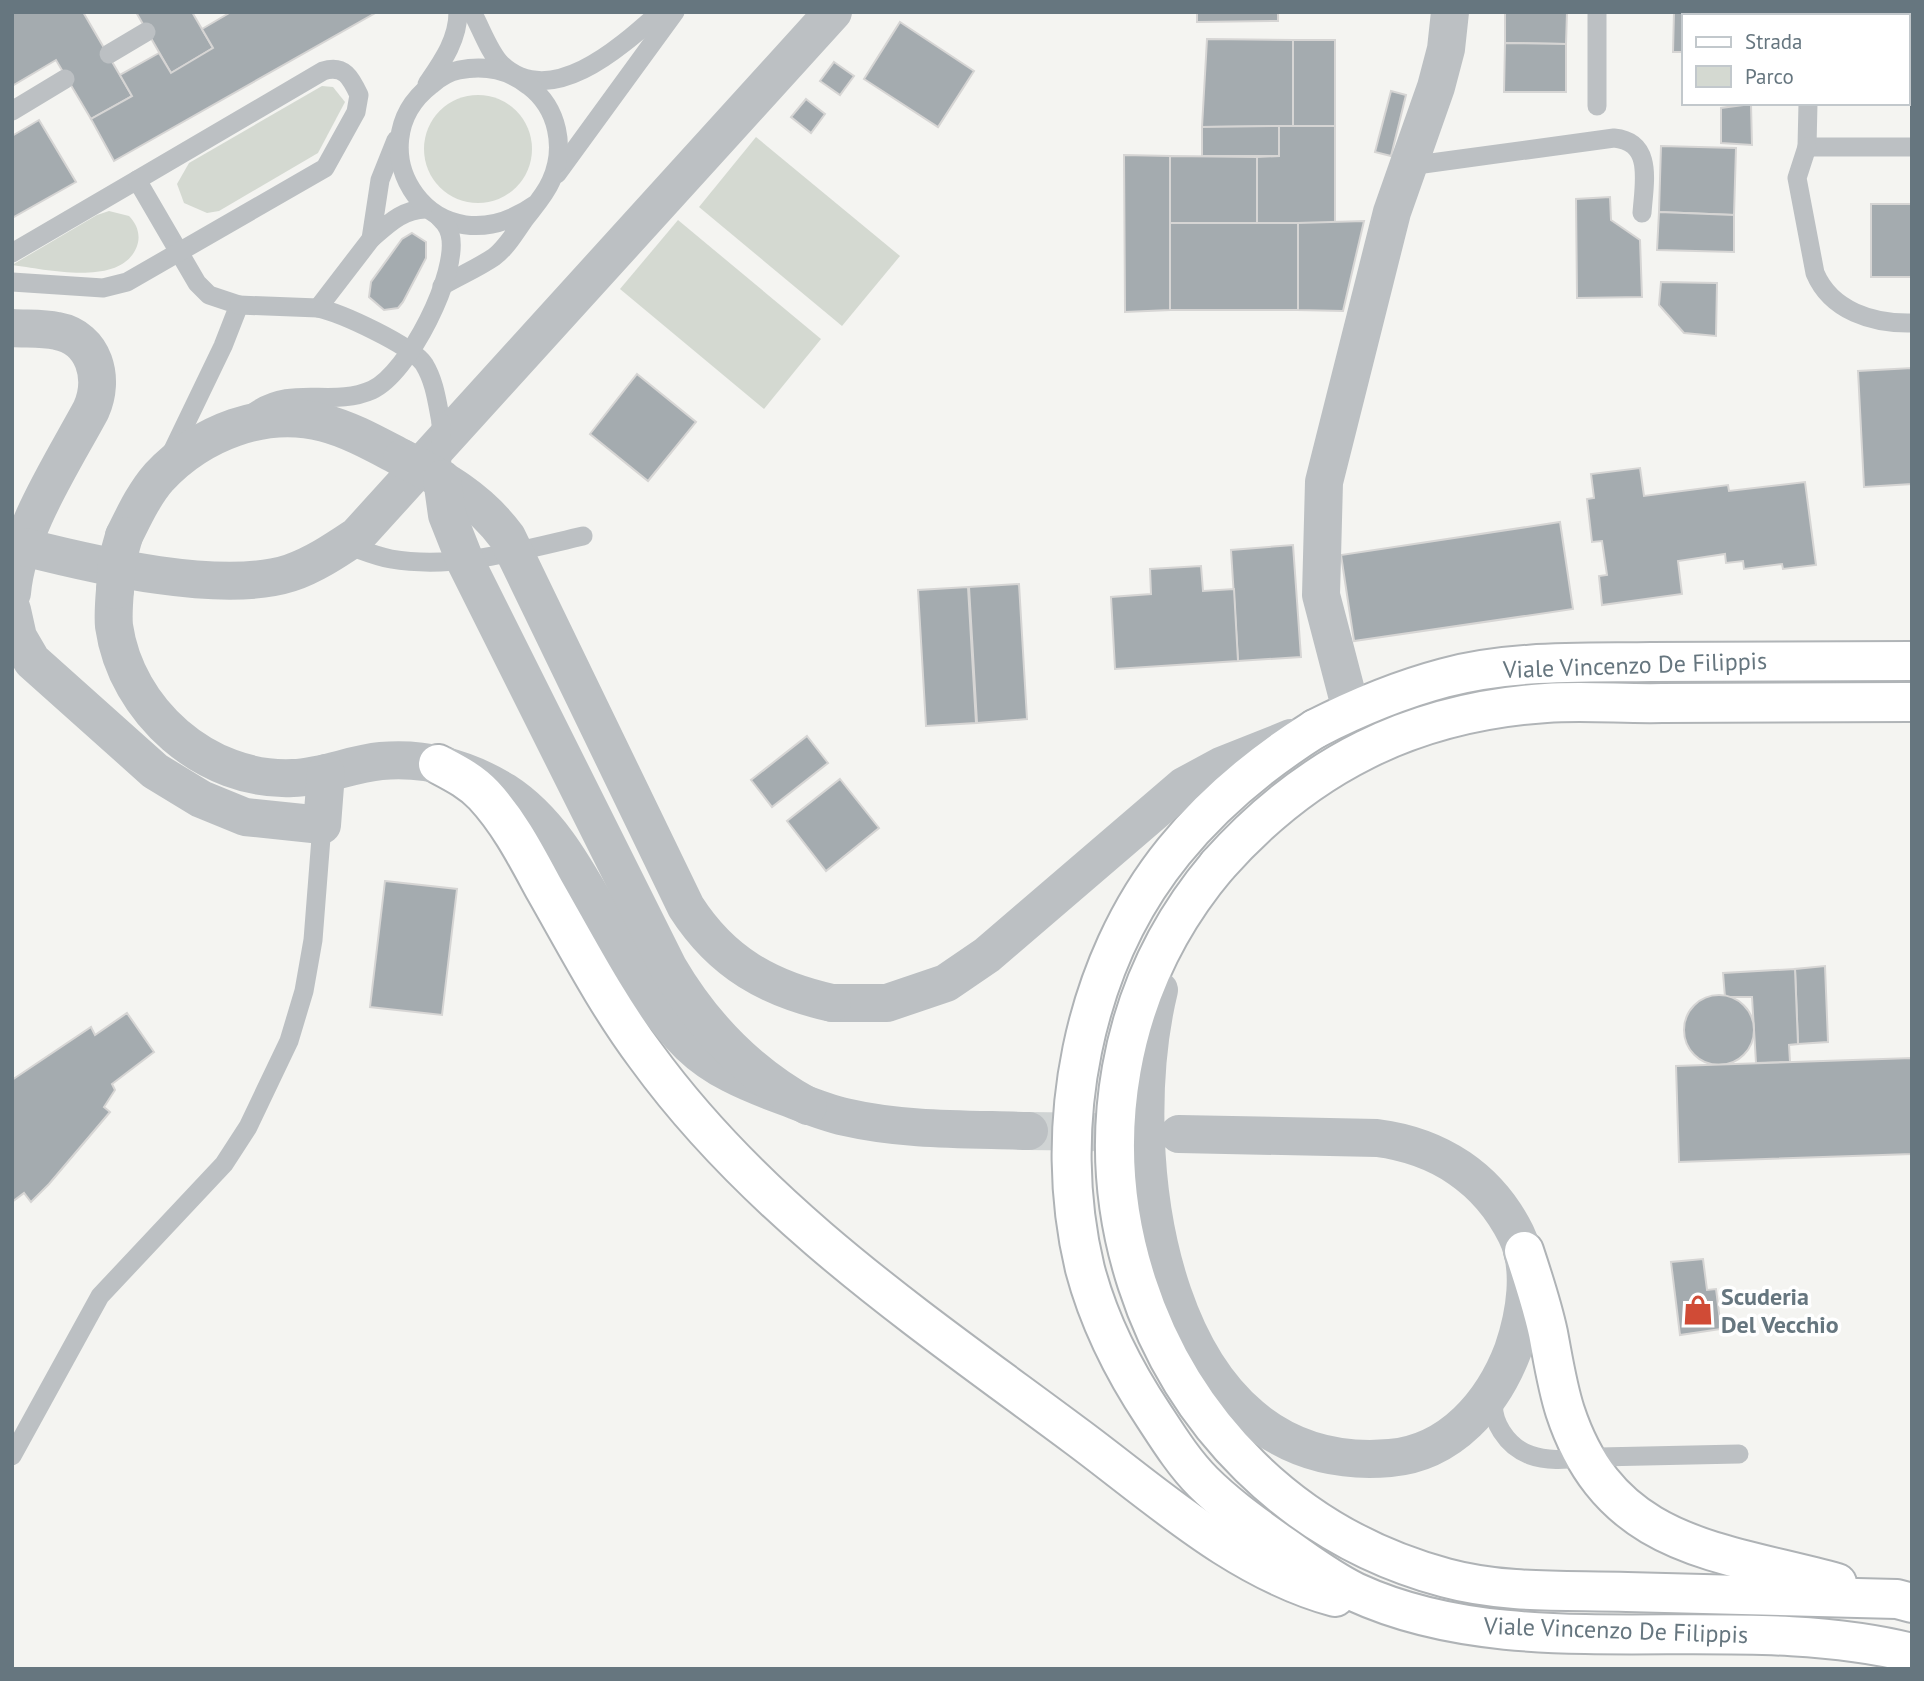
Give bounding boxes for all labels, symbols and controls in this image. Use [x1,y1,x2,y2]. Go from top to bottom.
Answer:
legend [1682,14,1910,105]
text: Strada [1745,28,1803,55]
text: Parco [1745,63,1794,90]
street label: Viale Vincenzo De Filippis [1501,645,1768,685]
place label: Scuderia Del Vecchio [1721,1281,1839,1340]
shop icon: Scuderia Del Vecchio [1681,1293,1715,1327]
street label: Viale Vincenzo De Filippis [1482,1610,1749,1650]

